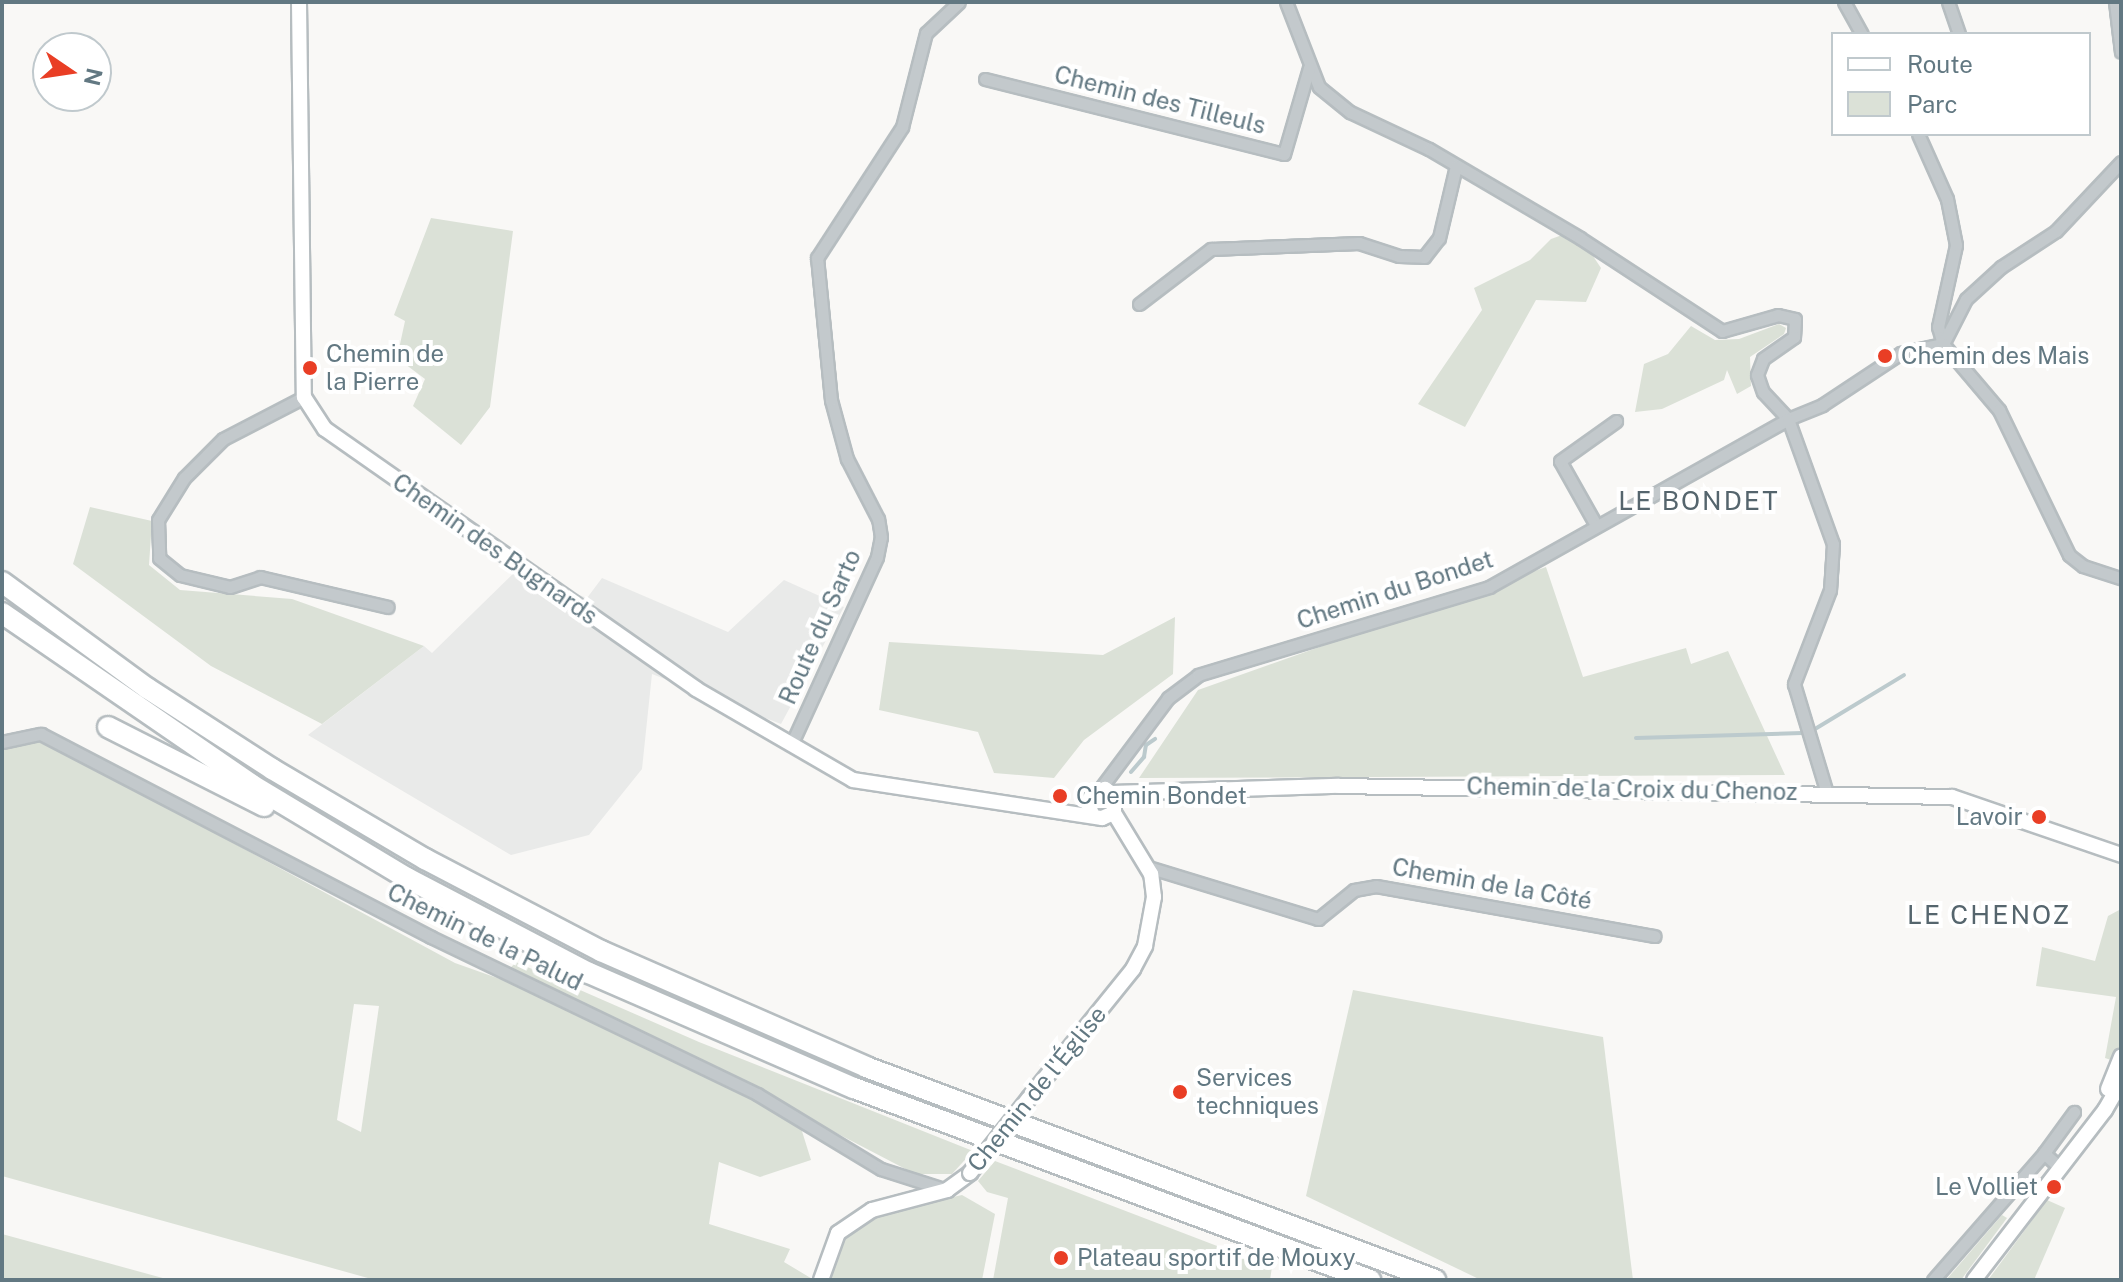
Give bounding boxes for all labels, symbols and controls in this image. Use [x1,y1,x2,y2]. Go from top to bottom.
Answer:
north arrow [32,32,112,112]
legend [1831,32,2091,136]
text: Route [1907,50,1973,78]
street label: Chemin des Tilleuls [1051,60,1269,140]
text: N [79,66,108,88]
text: Parc [1907,90,1958,118]
place label: Chemin de la Pierre [326,340,444,396]
place label: Chemin des Mais [1901,342,2090,370]
marker: Chemin des Mais [1876,347,1894,365]
marker: Chemin de la Pierre [301,359,319,377]
street label: Chemin des Bugnards [387,467,603,631]
district label: LE BONDET [1618,485,1780,517]
street label: Route du Sarto [773,545,867,709]
street label: Chemin du Bondet [1293,545,1497,635]
street label: Chemin de la Croix du Chenoz [1466,772,1798,806]
place label: Chemin Bondet [1076,782,1247,810]
marker: Chemin Bondet [1051,787,1069,805]
place label: Lavoir [1956,803,2023,831]
marker: Lavoir [2030,808,2048,826]
street label: Chemin de la Côté [1390,852,1594,916]
street label: Chemin de la Palud [383,877,587,997]
district label: LE CHENOZ [1907,899,2071,931]
street label: Chemin de l'Église [961,1000,1113,1178]
place label: Services techniques [1196,1064,1319,1120]
marker: Services techniques [1171,1083,1189,1101]
place label: Le Volliet [1934,1173,2038,1201]
marker: Le Volliet [2045,1178,2063,1196]
place label: Plateau sportif de Mouxy [1077,1244,1356,1272]
marker: Plateau sportif de Mouxy [1052,1249,1070,1267]

